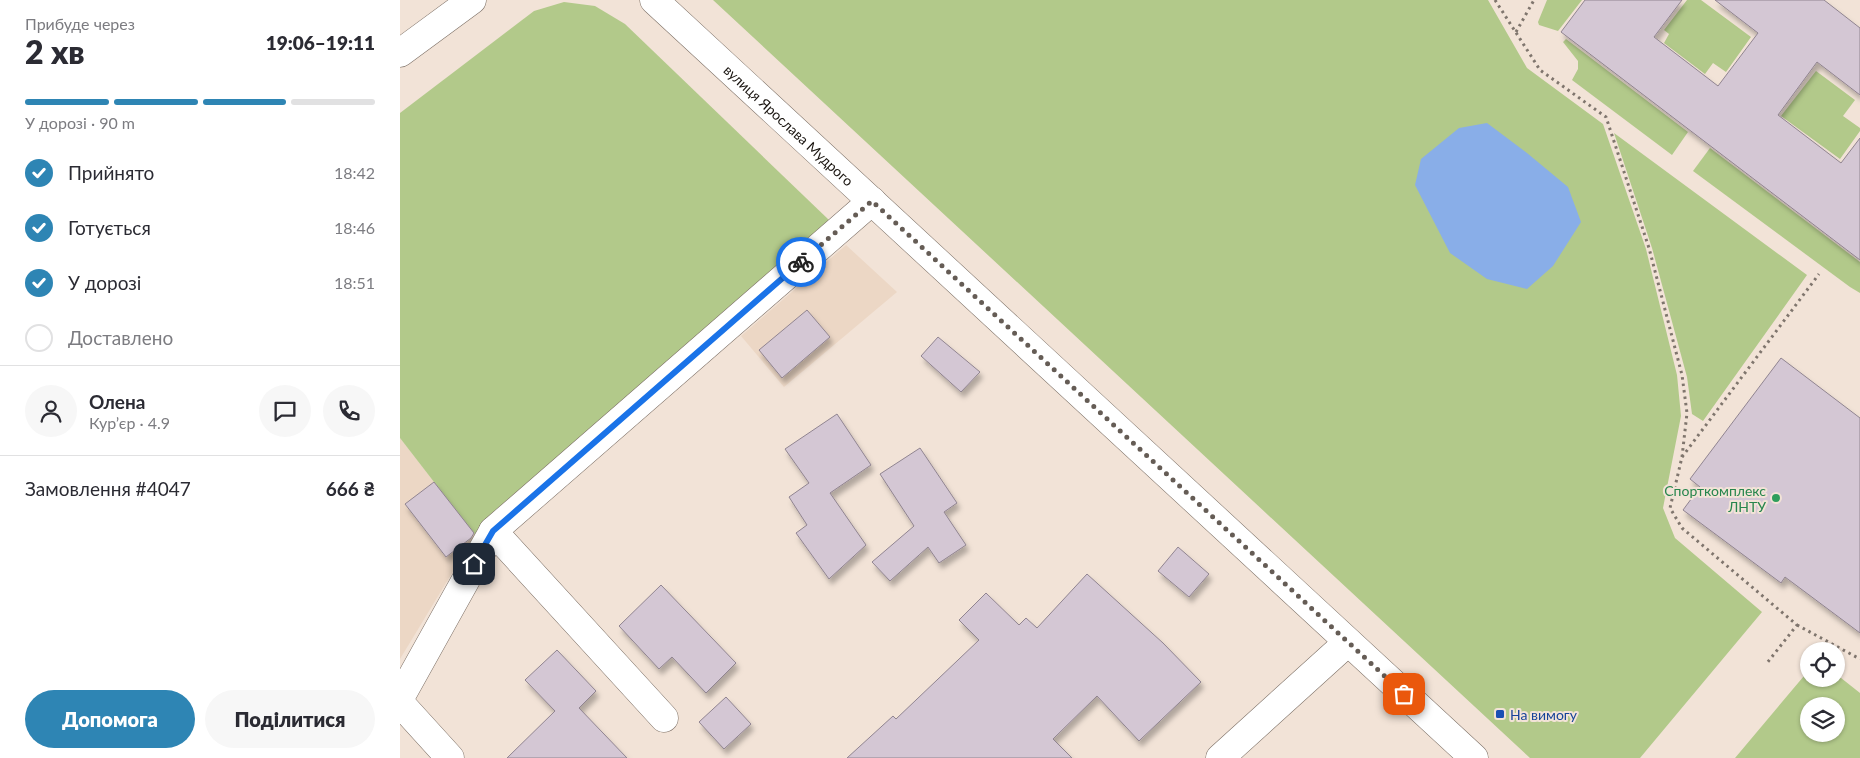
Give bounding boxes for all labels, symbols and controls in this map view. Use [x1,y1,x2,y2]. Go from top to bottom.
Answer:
text: Прибуде через [25,14,135,33]
text: 19:06–19:11 [266,31,375,54]
text: 2 хв [25,32,85,71]
street label: вулиця Ярослава Мудрого [721,61,857,189]
text: У дорозі · 90 m [25,113,135,132]
icon: check [25,159,53,187]
text: Прийнято [68,161,154,184]
text: 18:42 [334,163,375,182]
icon: check [25,214,53,242]
text: Готується [68,216,151,239]
text: 18:46 [334,218,375,237]
courier [776,237,826,287]
icon: bike [787,248,815,276]
icon: check [25,269,53,297]
text: У дорозі [68,271,141,294]
text: 18:51 [334,273,375,292]
text: Доставлено [68,326,173,349]
button: person [25,385,77,437]
button: chat [259,385,311,437]
button: phone [323,385,375,437]
text: Олена [89,390,145,413]
text: Кур’єр · 4.9 [89,413,170,432]
text: Замовлення #4047 [25,477,191,500]
text: 666 ₴ [326,477,375,500]
place label: Спорткомплекс ЛНТУ [1664,482,1766,515]
marker: Спорткомплекс ЛНТУ [1770,492,1782,504]
pin [453,543,495,585]
icon: home [460,550,488,578]
map controls [1800,642,1845,742]
button: locate [1800,642,1845,687]
pin [1383,673,1425,715]
icon: bag [1390,680,1418,708]
button: Допомога [25,690,195,748]
button: Поділитися [205,690,375,748]
button: layers [1800,697,1845,742]
place label: На вимогу [1510,706,1578,723]
marker: На вимогу [1494,708,1506,720]

